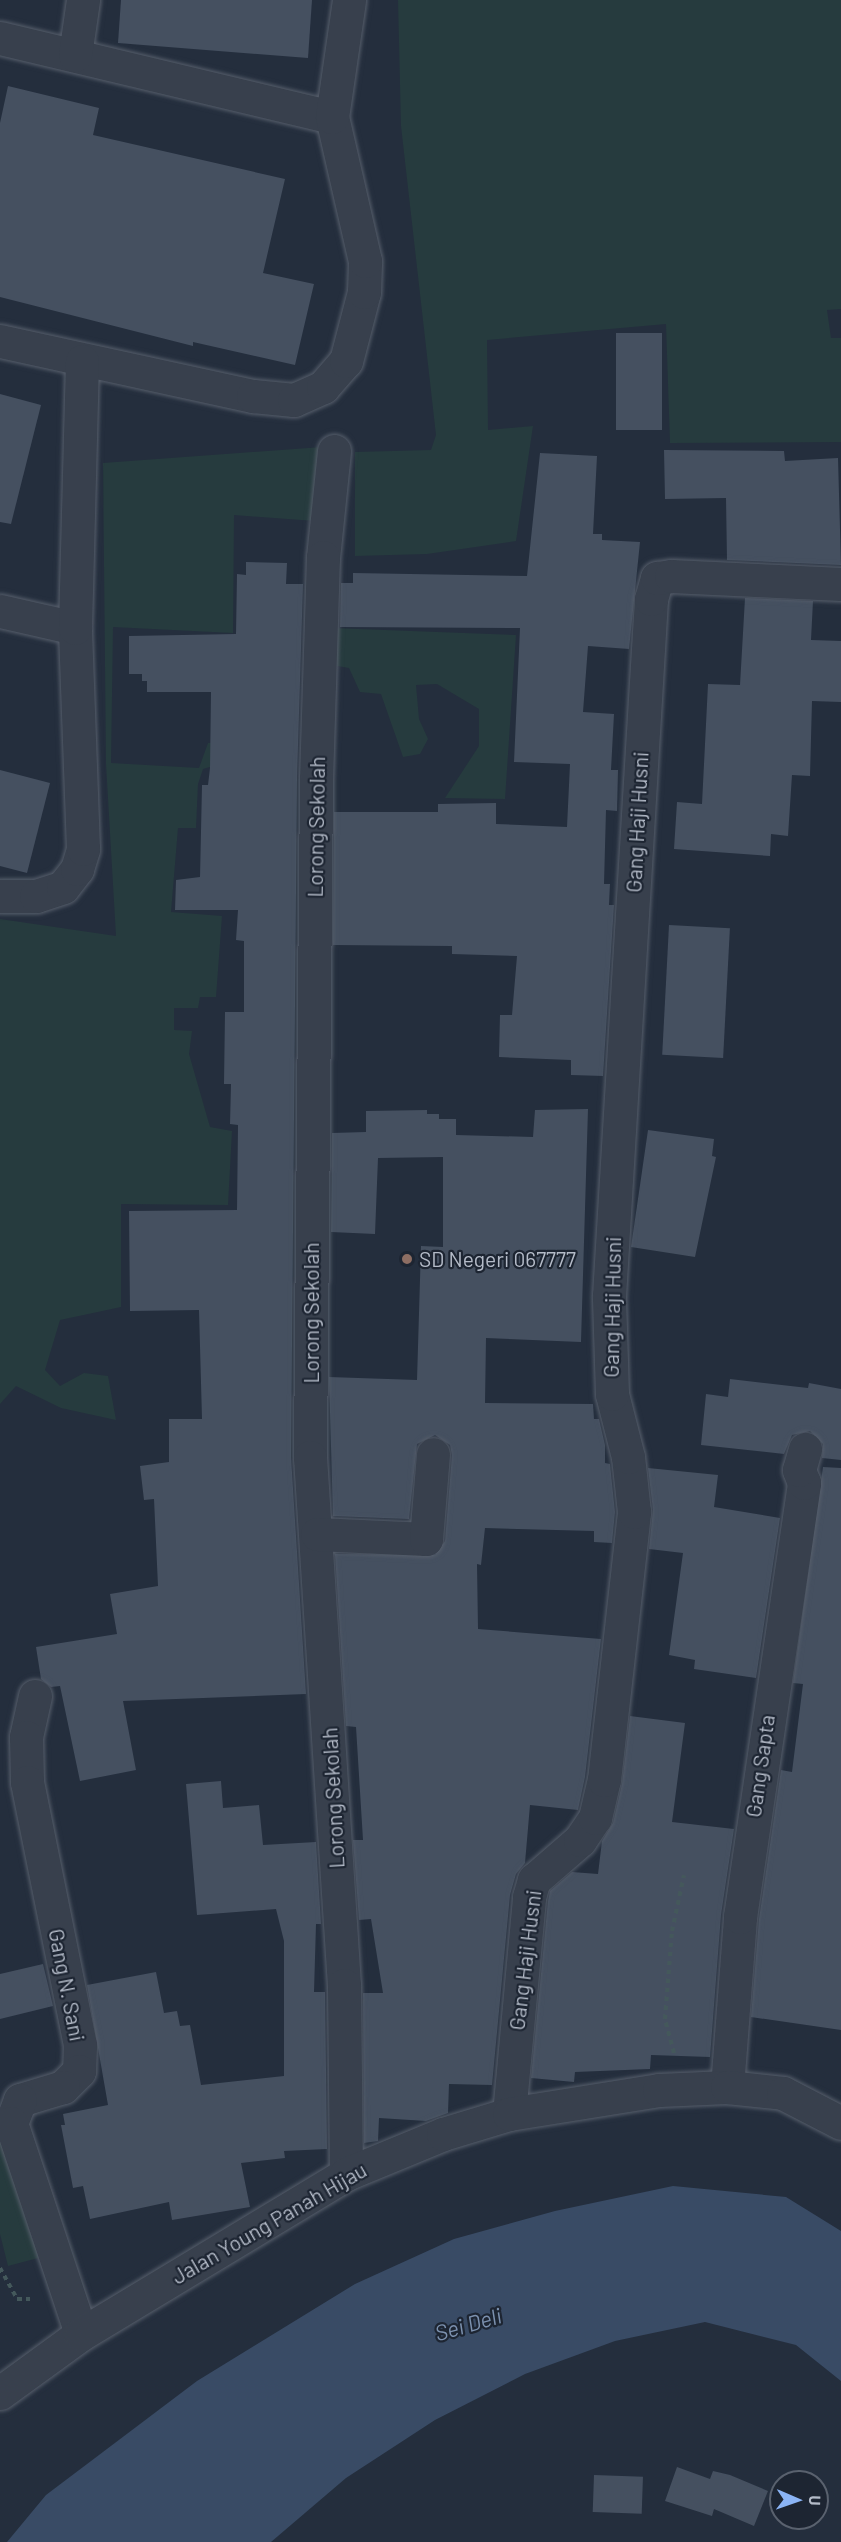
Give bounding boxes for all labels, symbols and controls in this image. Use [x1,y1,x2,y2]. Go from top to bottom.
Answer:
street label: Gang Haji Husni [621,751,653,893]
street label: Lorong Sekolah [302,756,330,898]
street label: Gang Haji Husni [598,1236,626,1378]
street label: Lorong Sekolah [298,1242,324,1384]
place label: SD Negeri 067777 [419,1246,576,1272]
marker: SD Negeri 067777 [400,1252,414,1266]
street label: Gang Sapta [740,1713,780,1819]
street label: Lorong Sekolah [317,1727,349,1869]
street label: Gang Haji Husni [504,1888,546,2032]
street label: Gang N. Sani [44,1927,90,2043]
street label: Jalan Young Panah Hijau [167,2157,371,2289]
water label: Sei Deli [431,2302,505,2346]
north arrow [769,2470,829,2530]
text: U [806,2495,825,2506]

